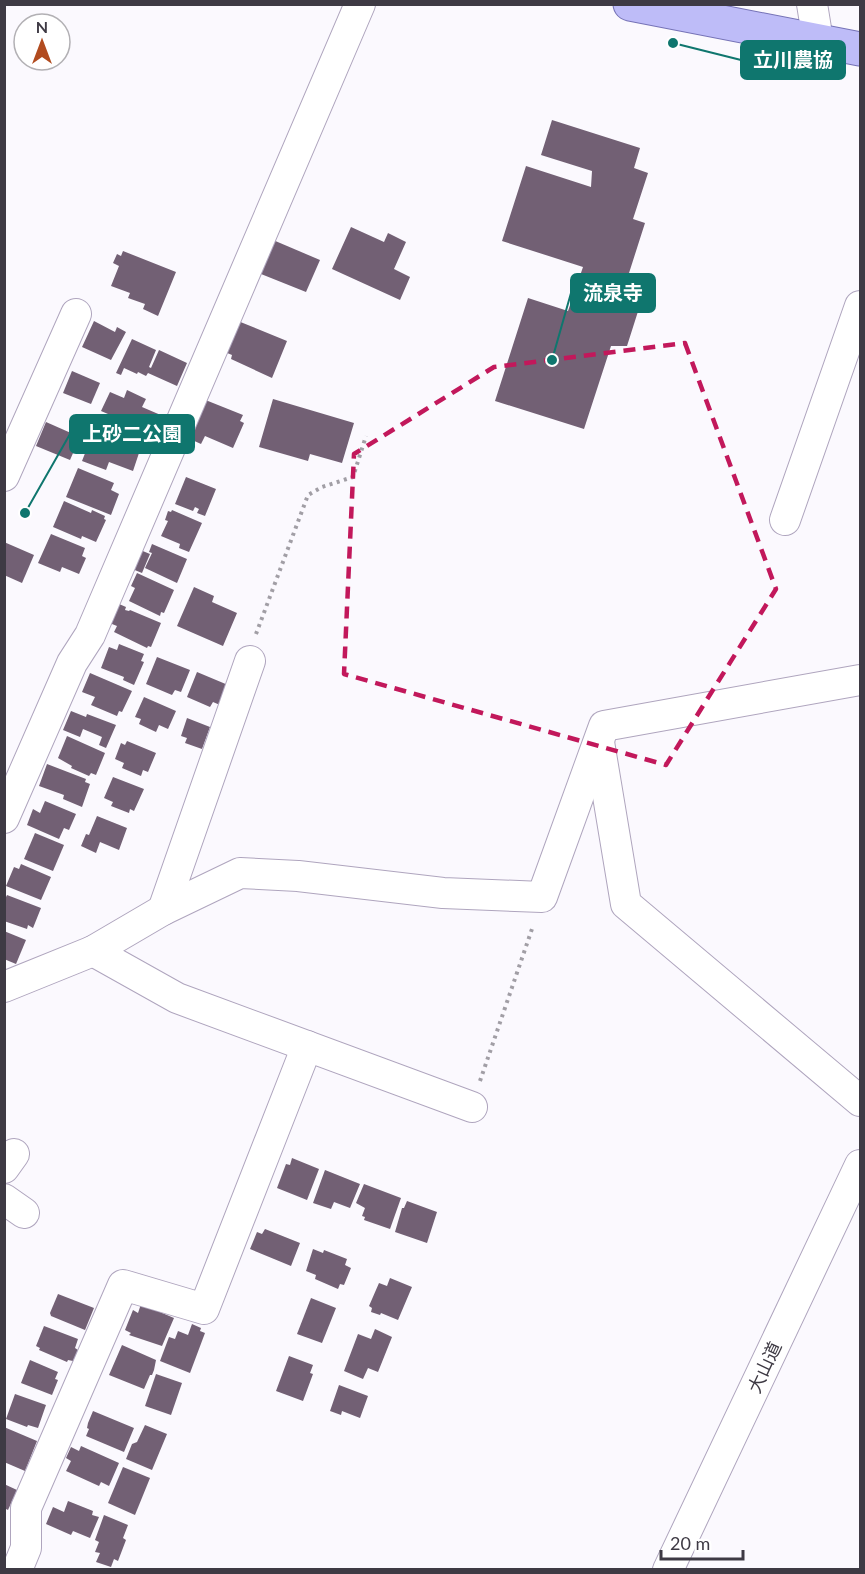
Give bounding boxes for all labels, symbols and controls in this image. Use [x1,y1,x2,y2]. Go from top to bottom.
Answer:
north arrow [12,12,72,72]
text: N [36,17,48,36]
callout: 立川農協 [741,41,845,79]
text: 立川農協 [753,47,833,71]
callout: 流泉寺 [571,274,655,312]
text: 流泉寺 [583,280,643,304]
callout: 上砂二公園 [70,415,194,453]
text: 上砂二公園 [82,421,182,445]
street label: 大山道 [743,1338,785,1396]
scale bar [661,1523,744,1561]
text: 20 m [670,1532,710,1554]

